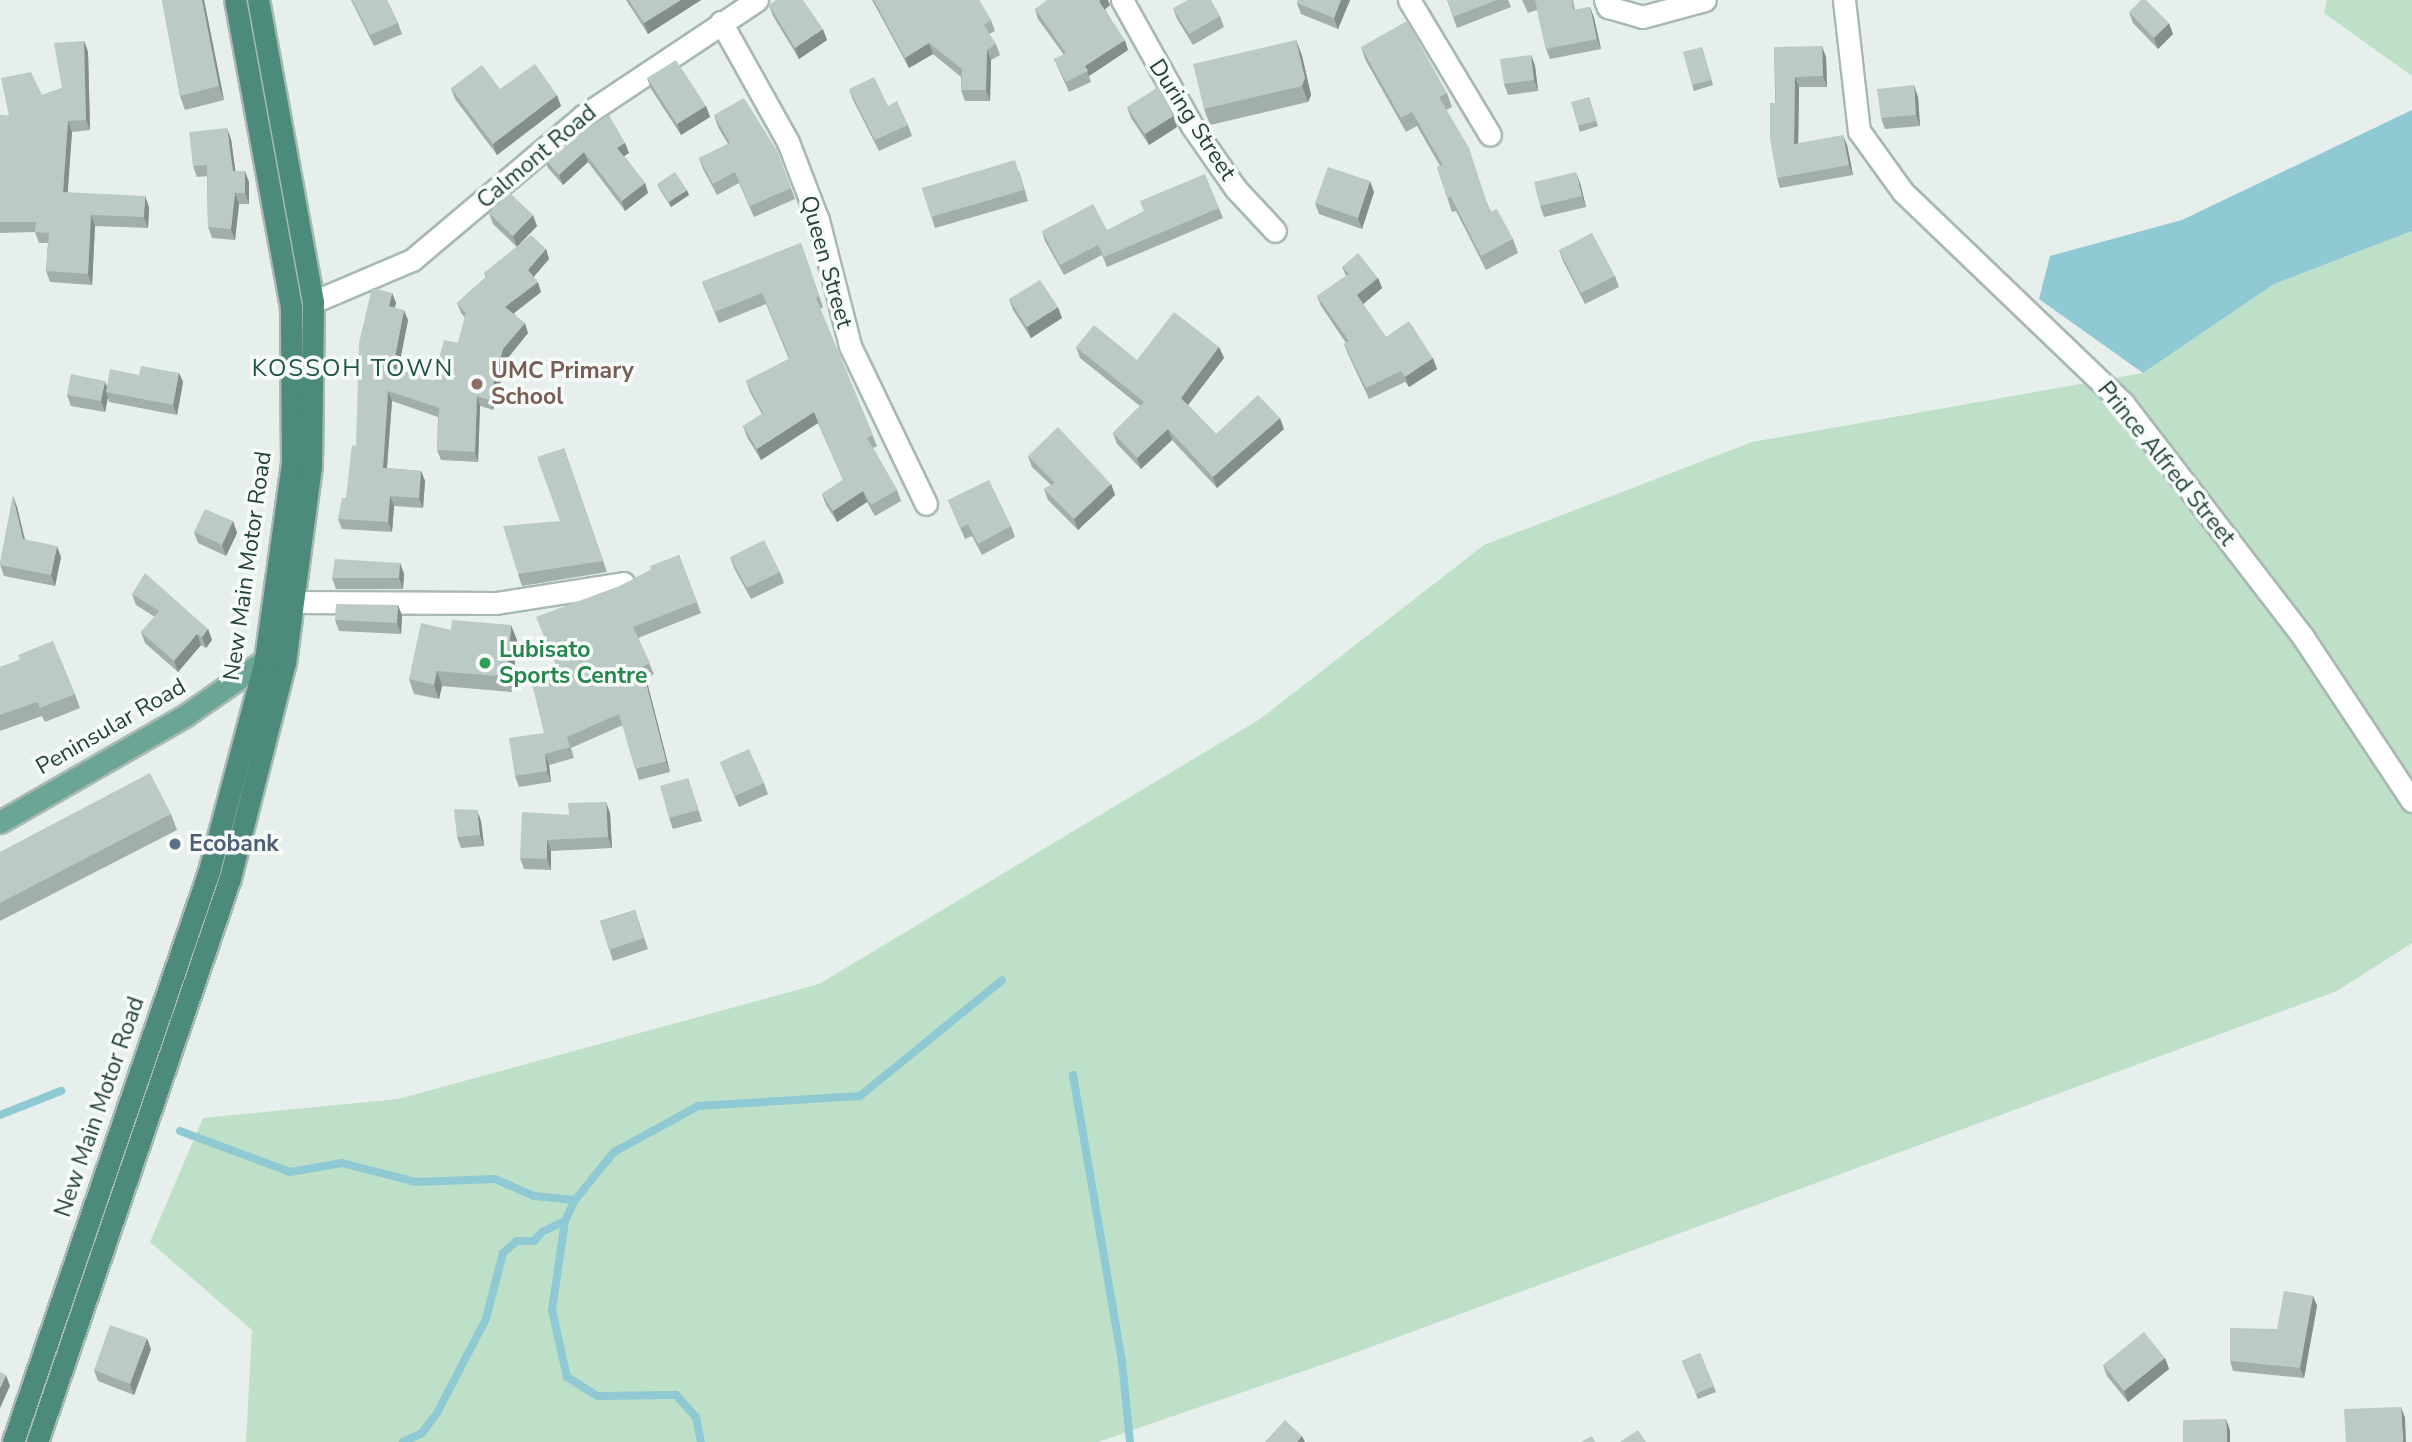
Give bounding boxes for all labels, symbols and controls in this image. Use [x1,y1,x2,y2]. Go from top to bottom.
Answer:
street label: During Street [1143,54,1241,186]
street label: Calmont Road [472,99,602,215]
street label: Queen Street [794,192,858,332]
district label: KOSSOH TOWN [253,355,453,383]
place label: UMC Primary School [491,357,634,411]
marker: UMC Primary School [469,376,485,392]
street label: Prince Alfred Street [2091,376,2241,552]
street label: New Main Motor Road [218,450,278,682]
place label: Lubisato Sports Centre [499,636,647,690]
marker: Lubisato Sports Centre [477,655,493,671]
street label: Peninsular Road [31,673,191,781]
place label: Ecobank [189,830,279,858]
marker: Ecobank [167,836,183,852]
street label: New Main Motor Road [49,993,151,1221]

